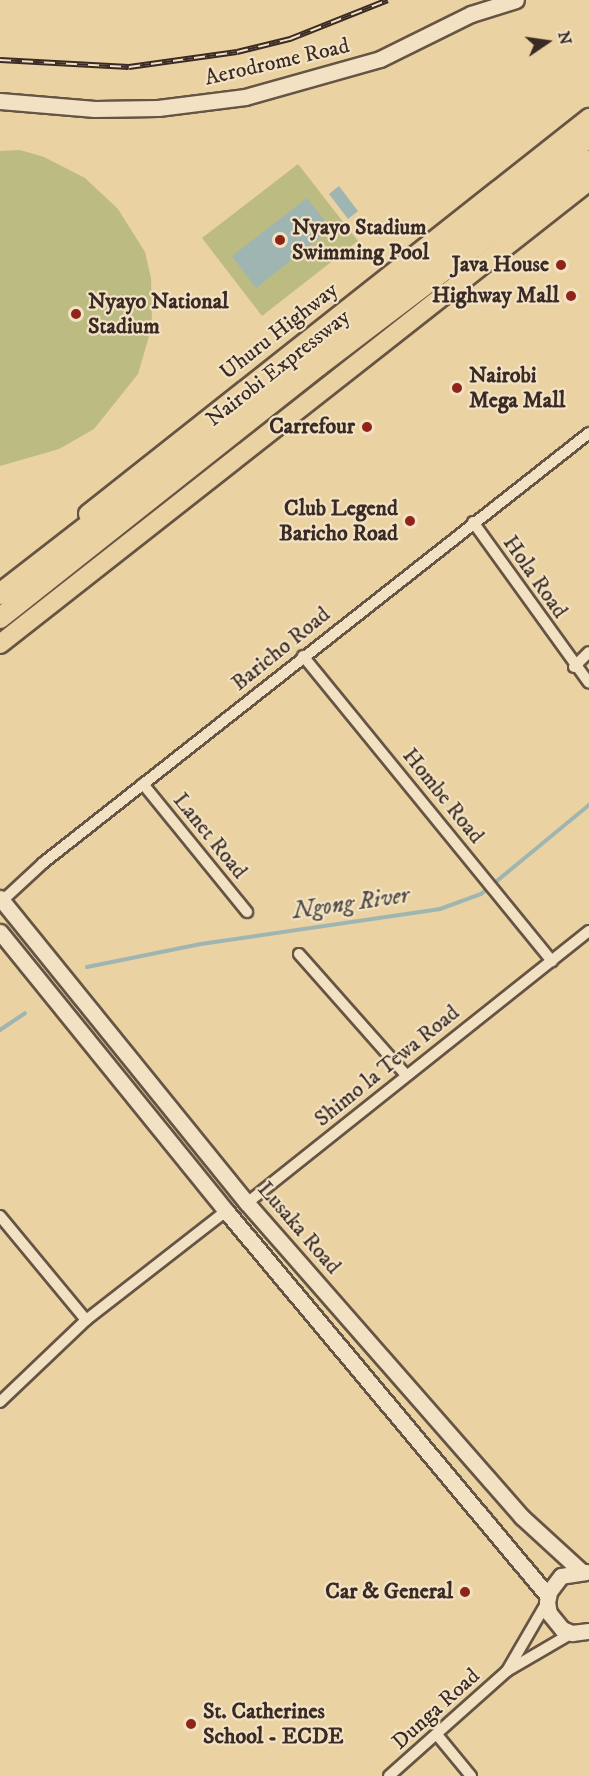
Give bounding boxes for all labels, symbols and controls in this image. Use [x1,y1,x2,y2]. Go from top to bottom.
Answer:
north arrow [517,12,577,72]
text: N [553,29,576,47]
street label: Aerodrome Road [202,33,352,91]
place label: Nyayo Stadium Swimming Pool [292,214,429,266]
marker: Nyayo Stadium Swimming Pool [273,233,287,247]
place label: Java House [452,252,549,278]
marker: Java House [554,258,568,272]
street label: Uhuru Highway [215,277,343,385]
place label: Highway Mall [432,283,559,309]
place label: Nyayo National Stadium [88,288,229,340]
marker: Highway Mall [564,289,578,303]
street label: Nairobi Expressway [201,304,355,432]
marker: Nyayo National Stadium [69,307,83,321]
place label: Nairobi Mega Mall [469,362,565,414]
marker: Nairobi Mega Mall [450,381,464,395]
place label: Carrefour [269,414,355,440]
marker: Carrefour [360,420,374,434]
place label: Club Legend Baricho Road [279,495,398,546]
marker: Club Legend Baricho Road [403,514,417,528]
street label: Hola Road [497,531,573,623]
street label: Baricho Road [226,601,336,697]
street label: Hombe Road [397,743,489,849]
street label: Lanet Road [167,788,253,884]
water label: Ngong River [291,882,411,926]
street label: Shimo la Tewa Road [309,1000,465,1132]
street label: Lusaka Road [252,1176,346,1280]
place label: Car & General [325,1579,453,1605]
marker: Car & General [458,1585,472,1599]
street label: Dunga Road [387,1663,485,1755]
place label: St. Catherines School - ECDE [203,1698,344,1750]
marker: St. Catherines School - ECDE [184,1717,198,1731]

